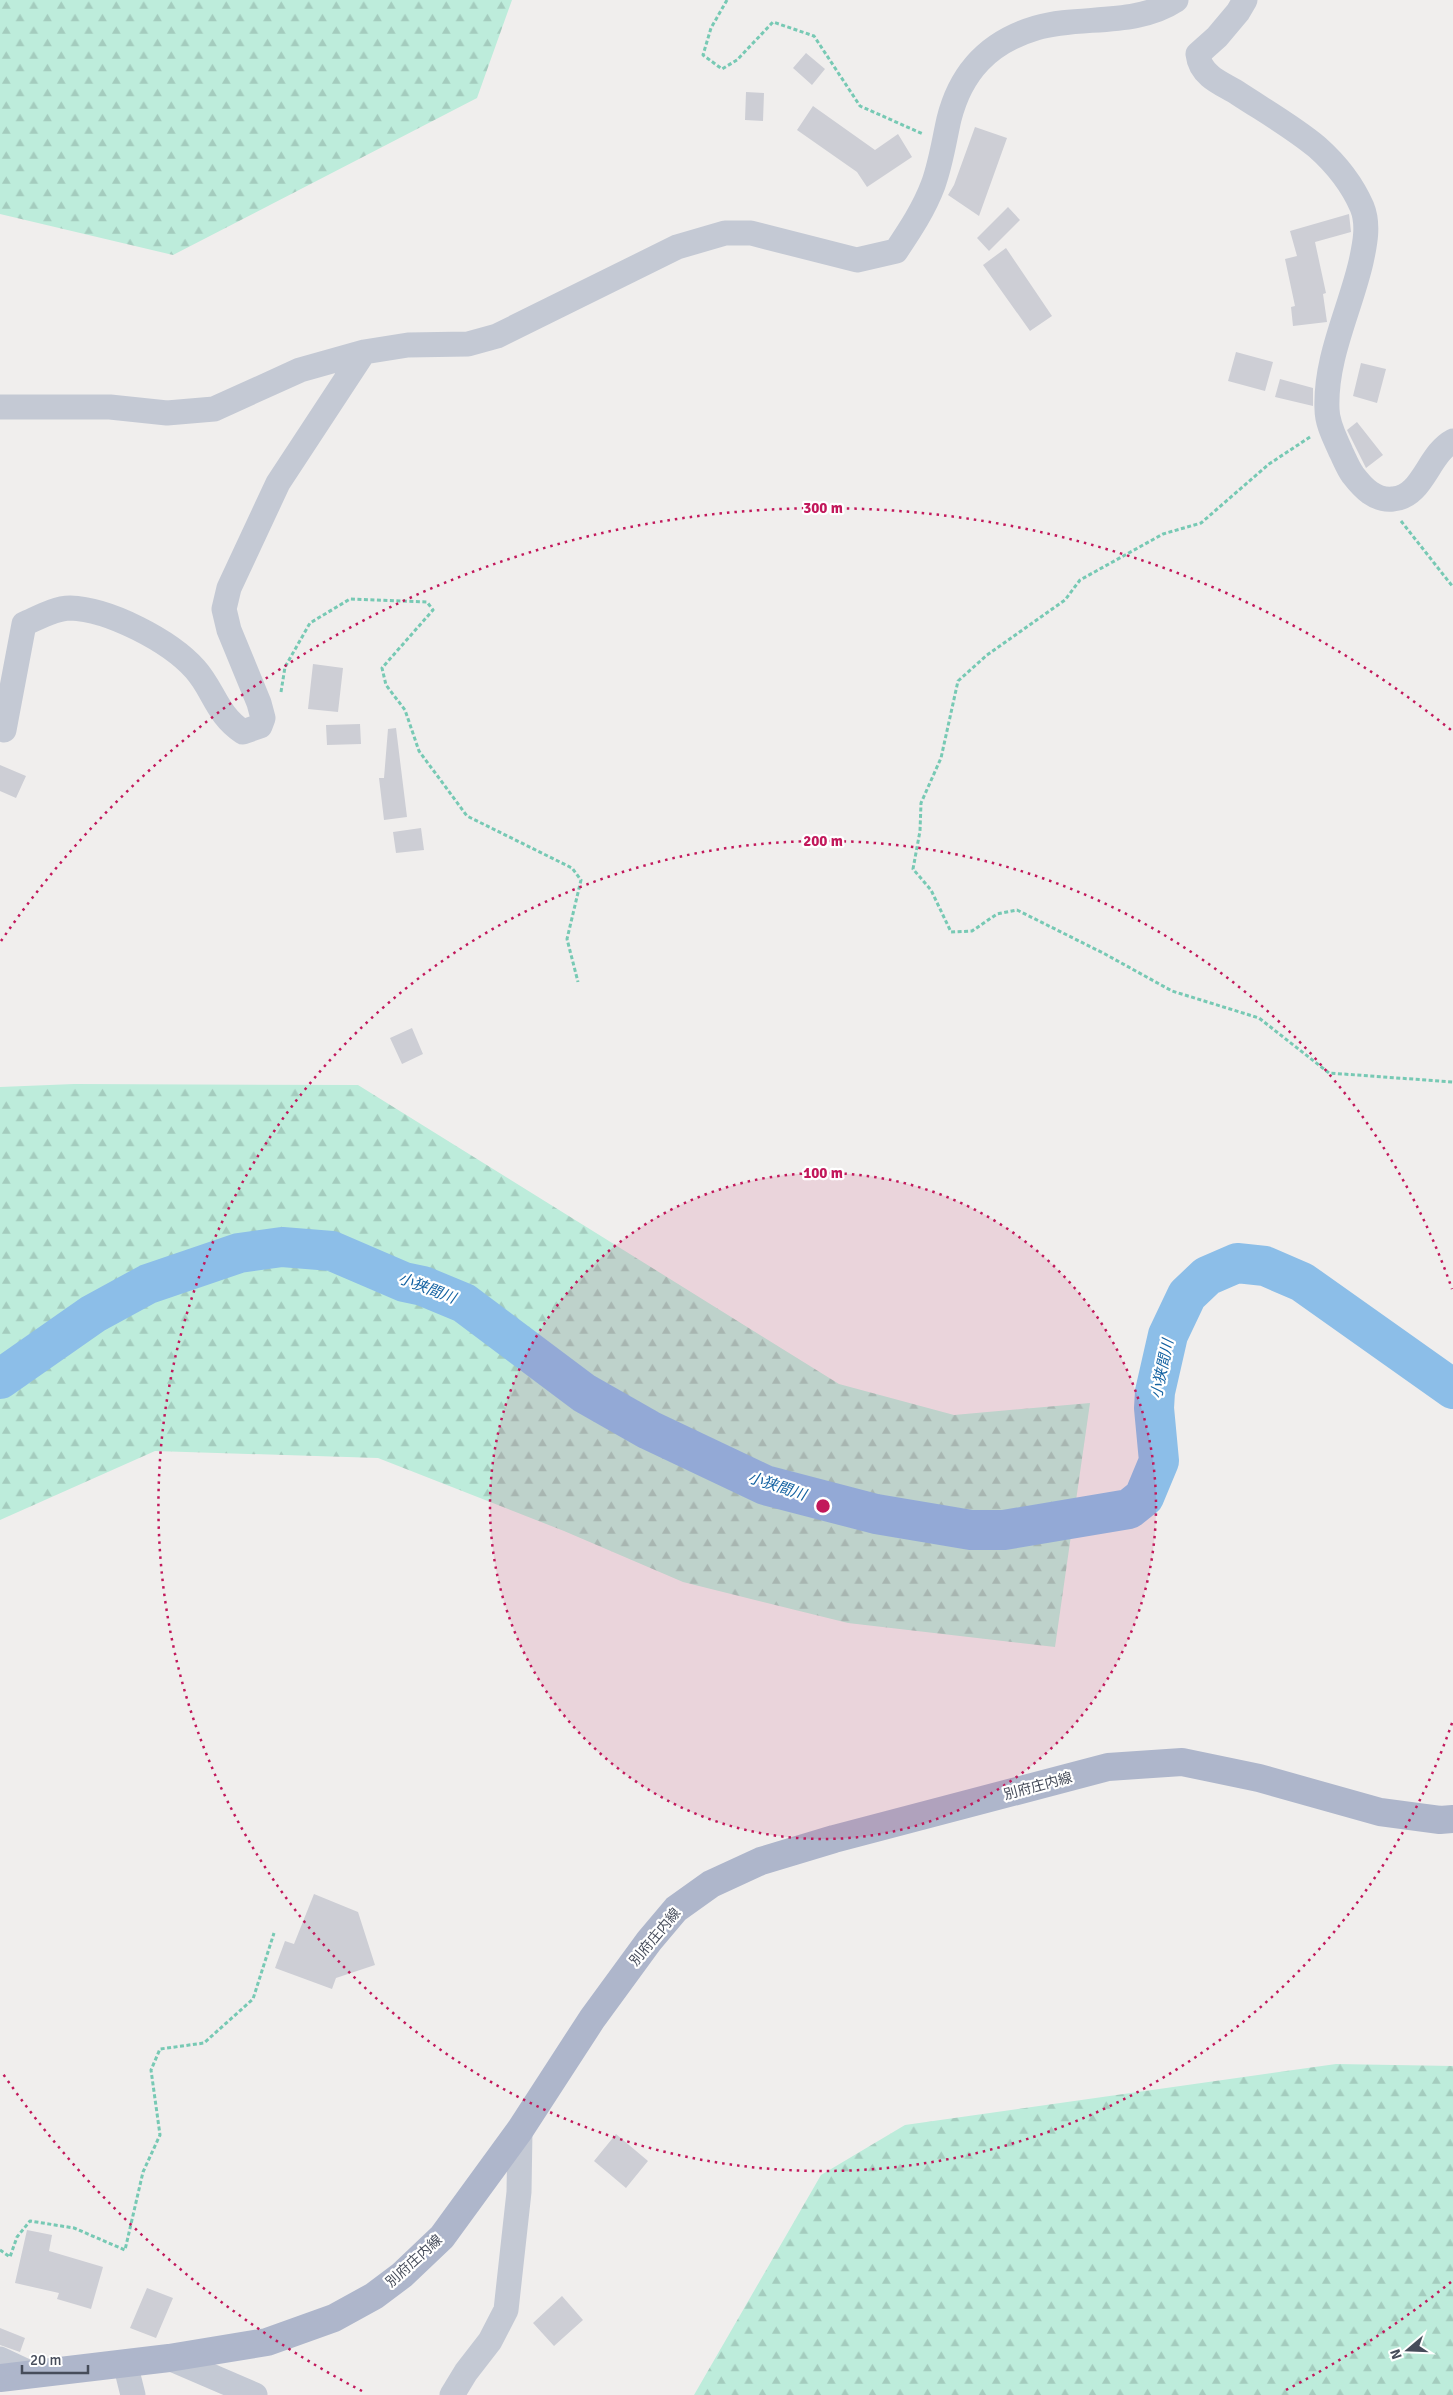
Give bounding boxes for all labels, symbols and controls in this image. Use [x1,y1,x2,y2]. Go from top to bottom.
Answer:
text: 300 m [803,499,843,517]
text: 200 m [803,832,843,850]
text: 100 m [803,1164,843,1182]
water label: 小狭間川 [396,1269,460,1308]
water label: 小狭間川 [1147,1336,1177,1400]
water label: 小狭間川 [746,1468,810,1504]
centre of rings [814,1497,832,1515]
street label: 別府庄内線 [1002,1769,1074,1803]
street label: 別府庄内線 [626,1905,684,1969]
street label: 別府庄内線 [382,2231,446,2291]
north arrow [1383,2325,1433,2375]
scale bar [22,2342,89,2374]
text: N [1387,2347,1406,2361]
text: 20 m [30,2351,61,2369]

